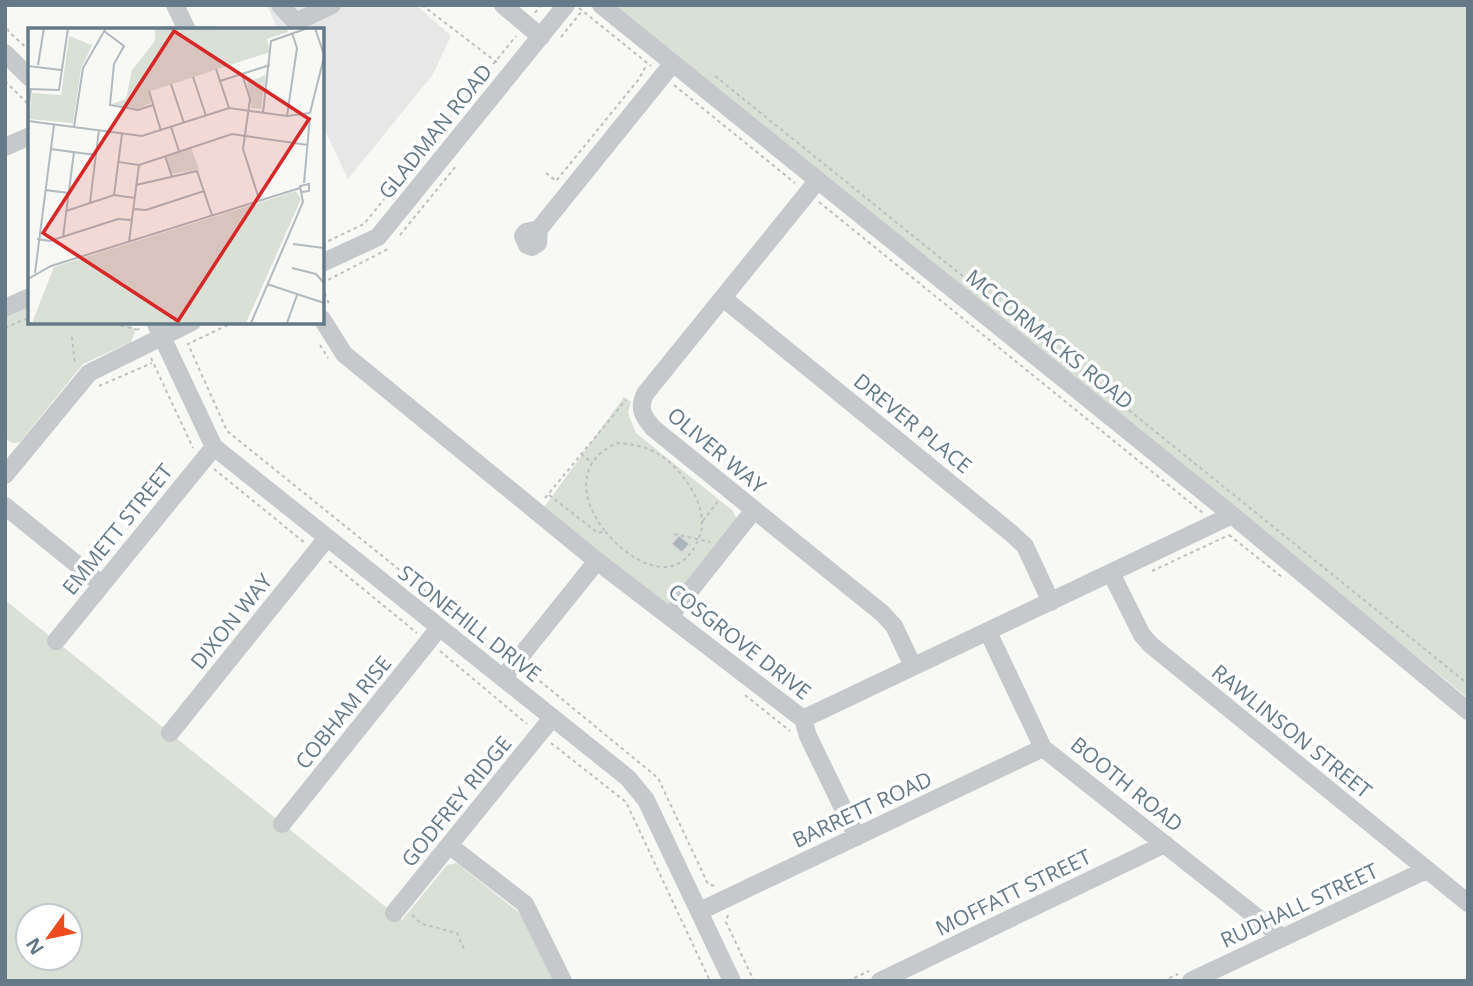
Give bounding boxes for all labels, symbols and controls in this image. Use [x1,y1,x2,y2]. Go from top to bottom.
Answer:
inset map [28,28,324,324]
street label: GLADMAN ROAD [372,58,498,204]
street label: MCCORMACKS ROAD [960,263,1140,415]
street label: DREVER PLACE [848,367,978,479]
street label: OLIVER WAY [662,401,772,500]
street label: EMMETT STREET [56,457,179,600]
street label: STONEHILL DRIVE [393,558,547,688]
street label: DIXON WAY [184,567,278,675]
street label: COSGROVE DRIVE [663,577,817,705]
street label: COBHAM RISE [289,649,397,775]
street label: RAWLINSON STREET [1206,658,1378,805]
street label: GODFREY RIDGE [395,730,517,872]
street label: BOOTH ROAD [1065,730,1189,838]
street label: BARRETT ROAD [788,764,936,854]
street label: MOFFATT STREET [931,842,1096,942]
street label: RUDHALL STREET [1216,856,1383,954]
north arrow [14,902,84,972]
text: N [20,933,50,960]

